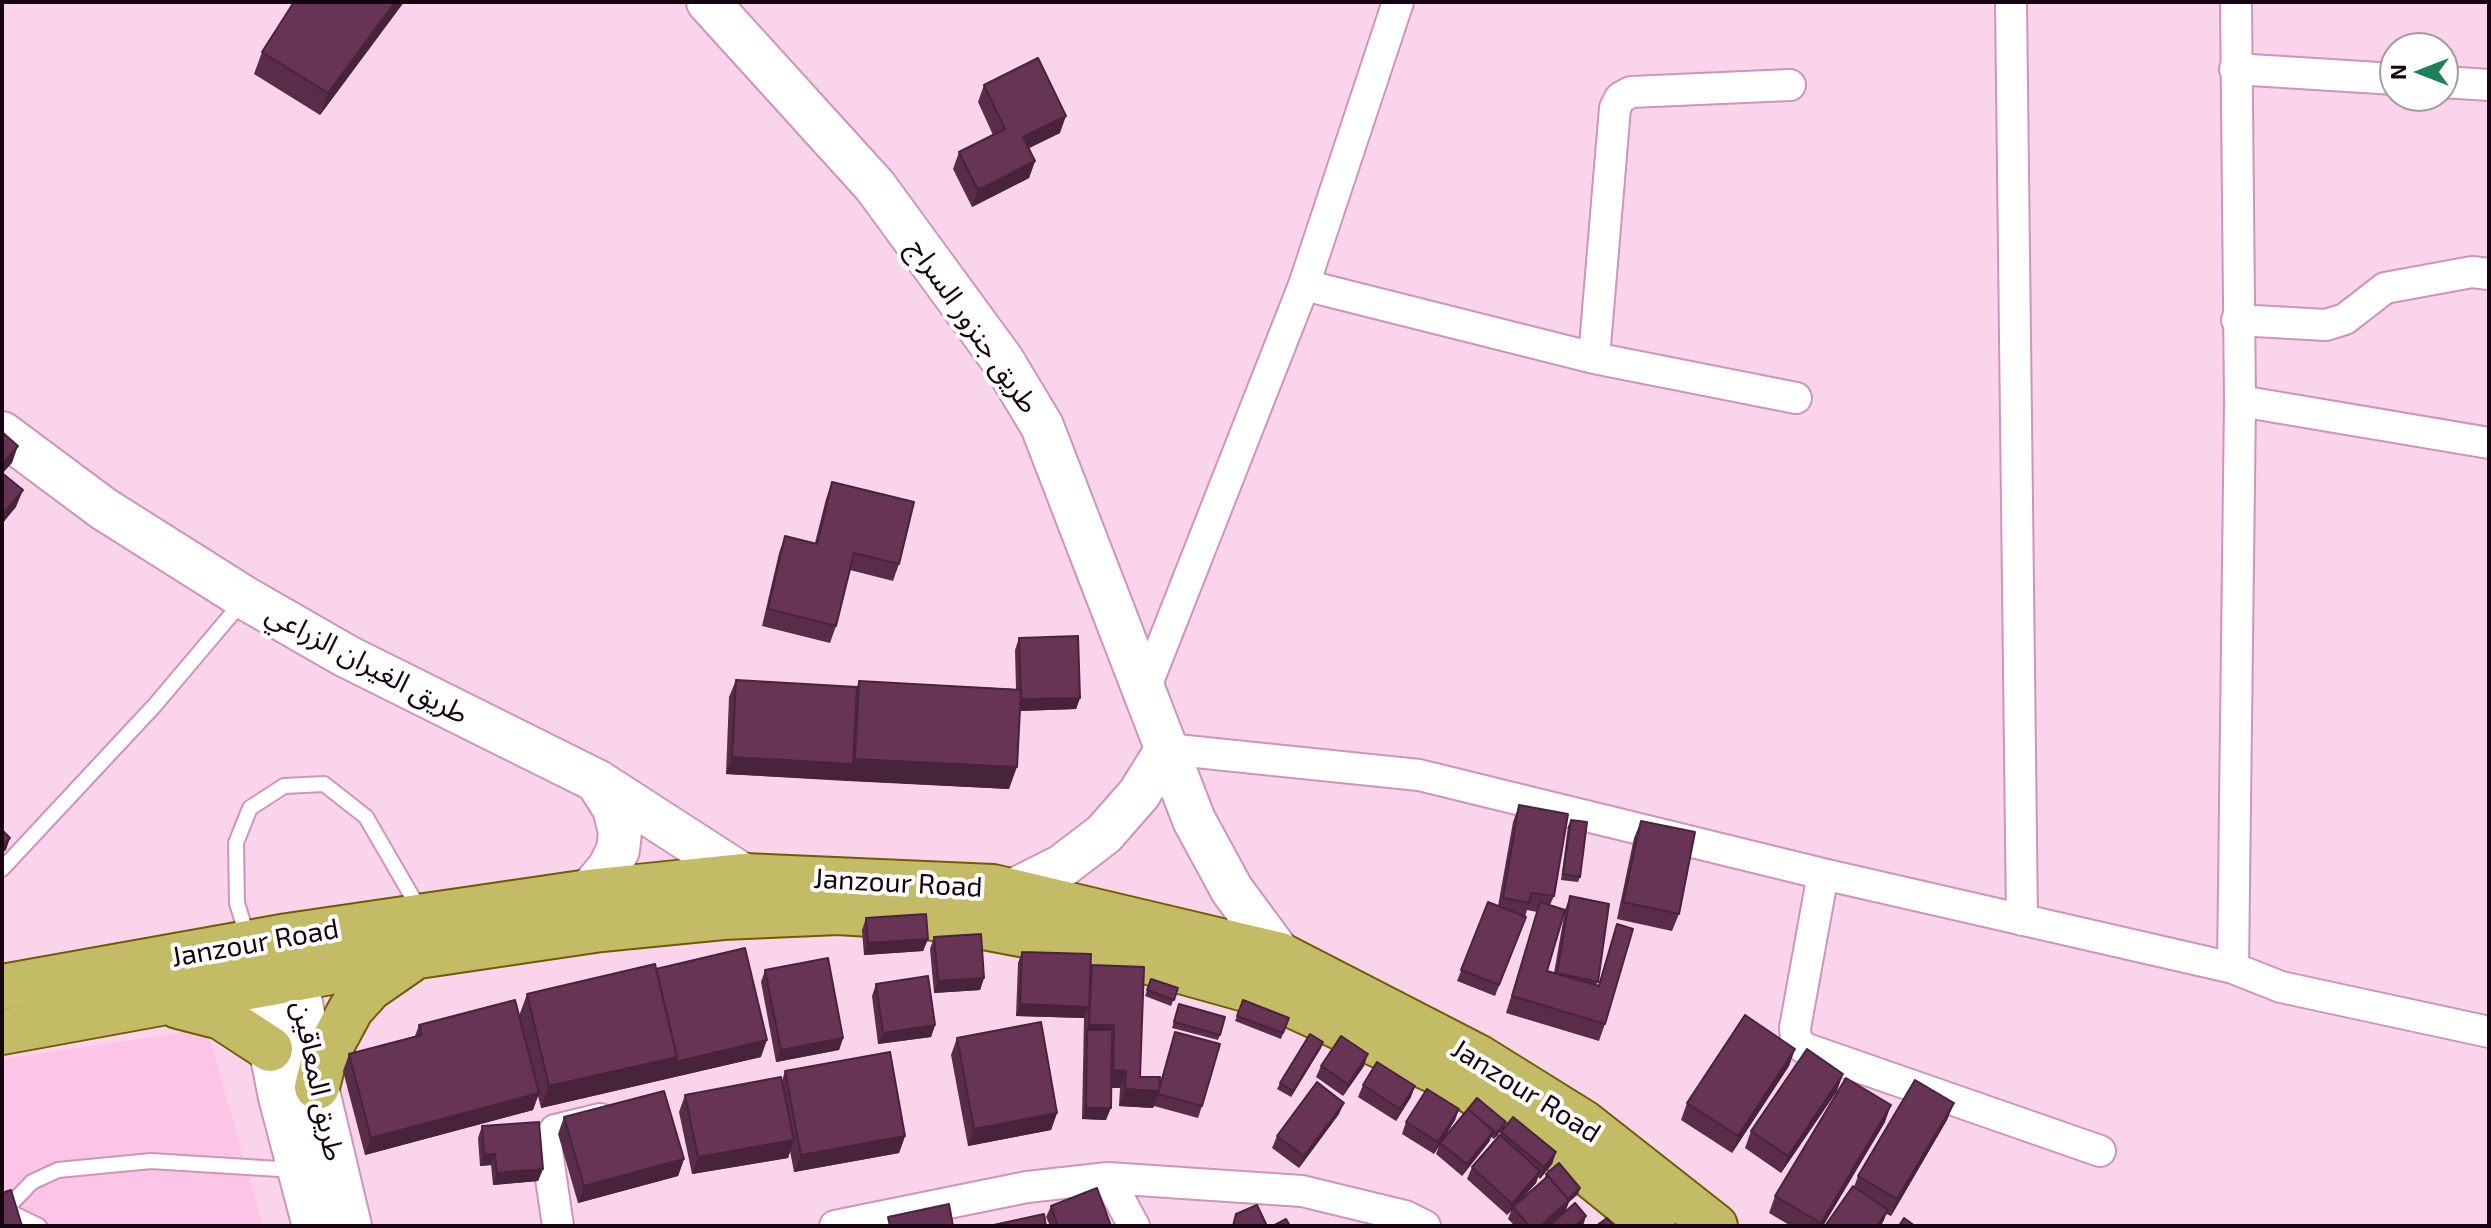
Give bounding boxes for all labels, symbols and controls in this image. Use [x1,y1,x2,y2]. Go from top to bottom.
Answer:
north arrow [2379,32,2459,112]
text: N [2384,64,2410,80]
street label: طريق جنزور السراج [900,232,1046,420]
street label: طريق الغيران الزراعي [260,597,474,731]
street label: Janzour Road [813,862,983,904]
street label: Janzour Road [169,912,341,974]
street label: طريق المعاقين [285,998,351,1164]
street label: Janzour Road [1445,1032,1607,1150]

